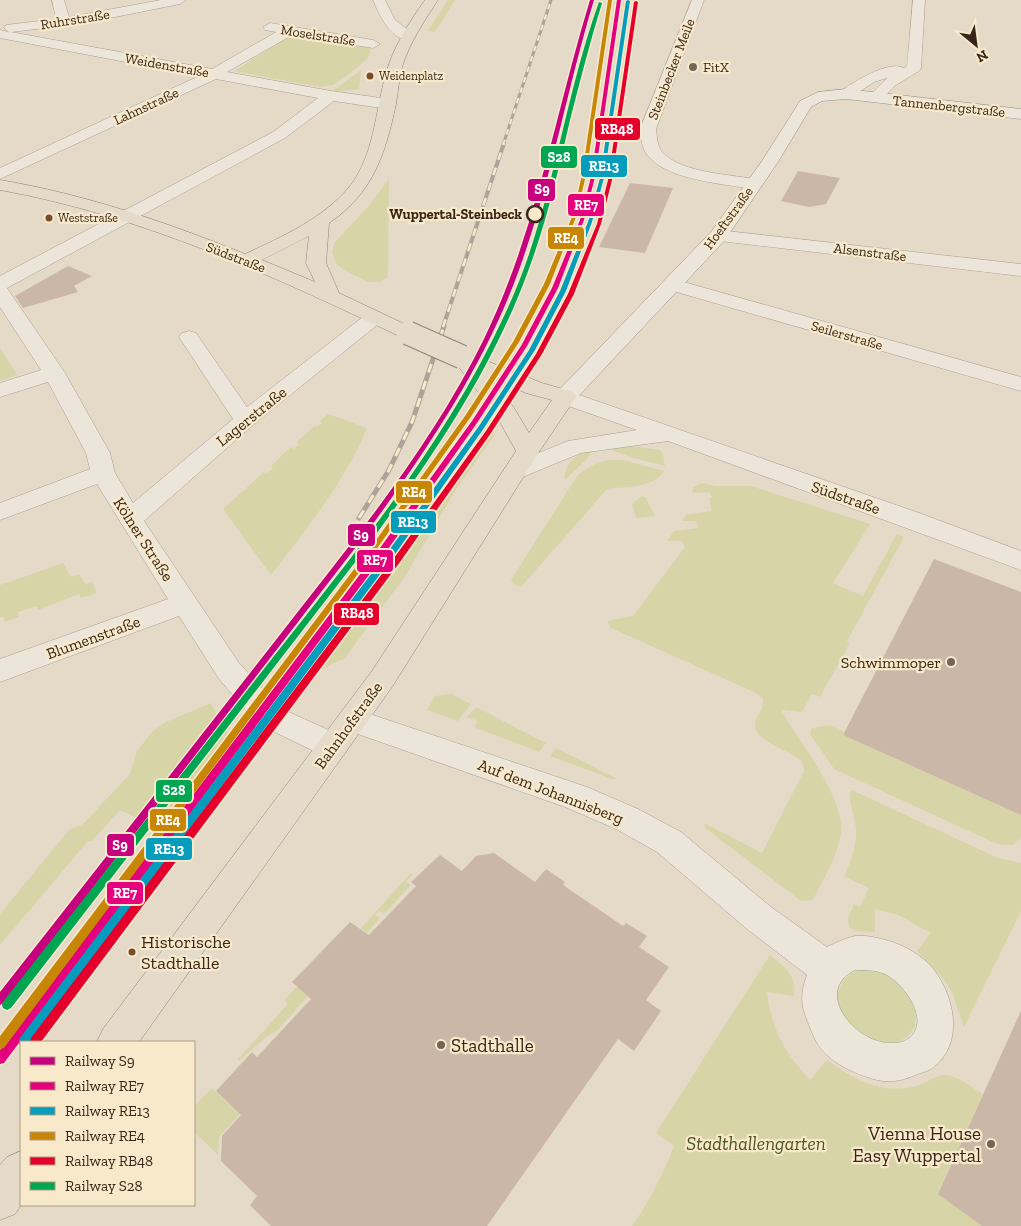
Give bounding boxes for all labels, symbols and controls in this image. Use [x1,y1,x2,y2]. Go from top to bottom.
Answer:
street label: Ruhrstraße [39,6,111,33]
street label: Steinbecker Meile [644,16,699,122]
north arrow [951,20,1001,70]
street label: Moselstraße [279,21,357,50]
text: N [973,46,991,66]
street label: Weidenstraße [124,50,211,81]
place label: FitX [703,59,729,76]
marker: FitX [687,61,699,73]
place label: Weidenplatz [379,69,444,83]
marker: Weidenplatz [365,71,375,81]
street label: Lahnstraße [111,84,182,129]
street label: Tannenbergstraße [892,92,1006,121]
line badge: RB48 [594,117,641,141]
text: RB48 [600,121,634,138]
line badge: S28 [540,145,578,169]
text: S28 [548,149,571,166]
line badge: RE13 [580,154,628,178]
text: RE13 [589,158,620,175]
line badge: S9 [527,178,556,202]
text: S9 [534,181,550,198]
street label: Hoeftstraße [700,183,757,253]
line badge: RE7 [567,193,605,217]
text: RE7 [574,197,598,214]
marker: Wuppertal-Steinbeck [526,205,544,223]
place label: Wuppertal-Steinbeck [389,206,522,223]
place label: Weststraße [58,211,118,225]
marker: Weststraße [44,213,54,223]
line badge: RE4 [547,226,585,250]
text: RE4 [553,230,579,247]
street label: Südstraße [204,238,269,277]
street label: Alsenstraße [833,240,908,265]
street label: Seilerstraße [809,317,885,354]
street label: Lagerstraße [212,382,290,450]
street label: Südstraße [809,477,883,518]
line badge: RE4 [395,480,433,504]
text: RE4 [401,484,427,501]
street label: Kölner Straße [109,494,178,585]
line badge: RE13 [390,510,437,534]
text: RE13 [398,514,429,531]
line badge: S9 [347,523,376,547]
text: S9 [353,527,369,544]
line badge: RE7 [356,549,394,573]
text: RE7 [363,552,387,569]
line badge: RB48 [333,602,380,626]
text: RB48 [340,605,374,622]
street label: Blumenstraße [44,612,143,663]
place label: Schwimmoper [841,653,941,672]
marker: Schwimmoper [945,656,957,668]
street label: Bahnhofstraße [310,678,386,773]
street label: Auf dem Johannisberg [475,755,627,828]
line badge: S28 [155,779,193,803]
text: S28 [163,782,186,799]
line badge: RE4 [149,808,187,832]
text: RE4 [155,812,181,829]
line badge: S9 [106,833,135,857]
text: S9 [112,837,128,854]
line badge: RE13 [145,837,193,861]
text: RE13 [154,841,185,858]
line badge: RE7 [106,881,144,905]
text: RE7 [113,885,137,902]
place label: Historische Stadthalle [141,931,231,974]
marker: Historische Stadthalle [127,947,137,957]
place label: Stadthalle [451,1034,534,1057]
marker: Stadthalle [435,1039,447,1051]
legend [20,1041,195,1206]
text: Railway S9 [65,1052,135,1070]
text: Railway RE7 [65,1077,144,1095]
text: Railway RE13 [65,1102,150,1120]
place label: Vienna House Easy Wuppertal [852,1122,981,1167]
text: Railway RE4 [65,1127,145,1145]
park label: Stadthallengarten [686,1132,826,1155]
marker: Vienna House Easy Wuppertal [985,1138,997,1150]
text: Railway RB48 [65,1152,153,1170]
text: Railway S28 [65,1177,142,1195]

